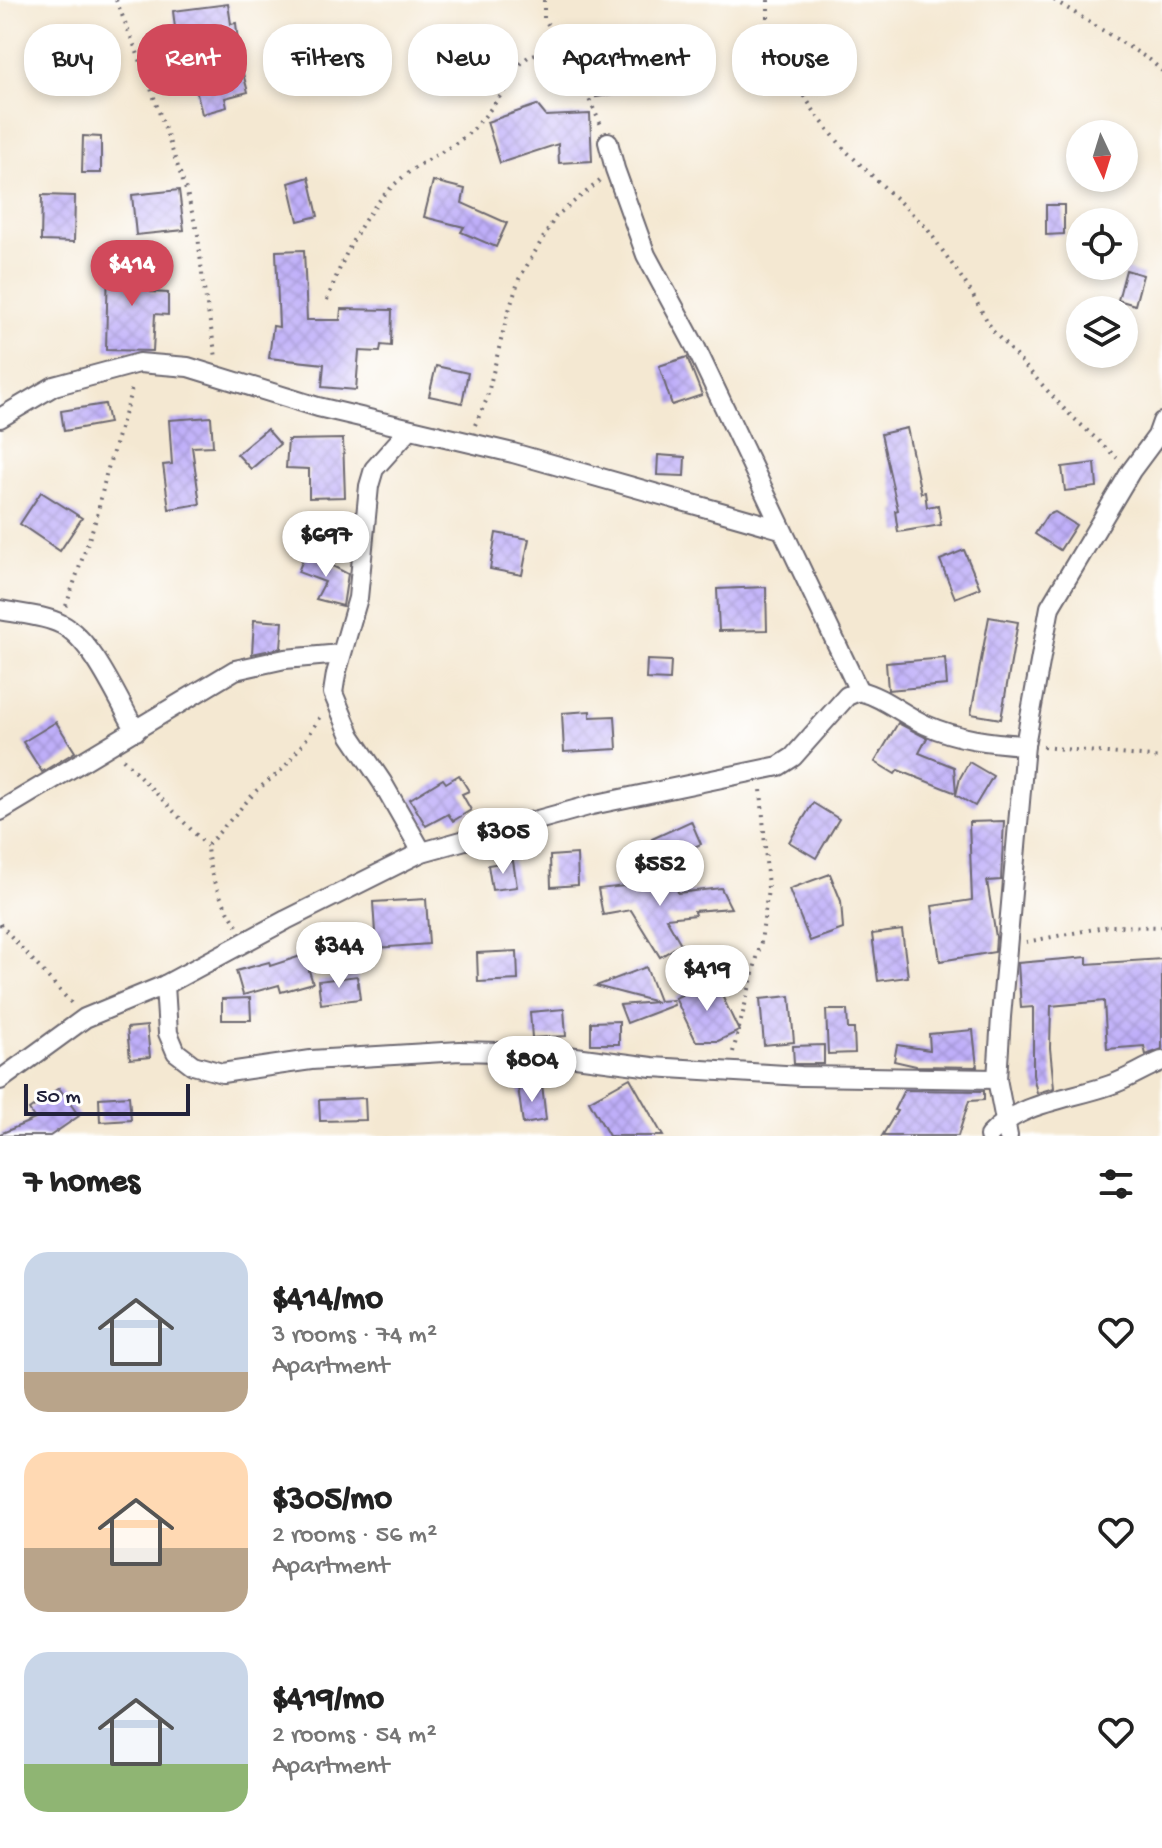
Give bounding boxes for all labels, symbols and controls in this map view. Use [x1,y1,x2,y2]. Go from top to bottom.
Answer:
chip: Buy [24,24,121,96]
chip: Rent [137,24,247,96]
chip: Filters [263,24,392,96]
chip: New [408,24,518,96]
chip: Apartment [534,24,716,96]
chip: House [732,24,857,96]
north arrow [1066,120,1138,192]
map controls [1066,120,1138,368]
button: locate [1066,208,1138,280]
pin: $414 [85,240,179,308]
text: $414 [109,250,155,281]
button: layers [1066,296,1138,368]
pin: $697 [279,511,373,579]
text: $697 [300,521,352,552]
pin: $305 [456,808,550,876]
text: $305 [476,818,530,849]
pin: $552 [613,840,707,908]
text: $552 [634,850,686,881]
pin: $344 [292,922,386,990]
text: $344 [314,932,364,963]
pin: $419 [660,945,754,1013]
text: $419 [683,955,731,986]
pin: $804 [485,1036,579,1104]
text: $804 [506,1046,559,1077]
scale bar [24,1080,190,1116]
text: 50 m [36,1085,81,1111]
icon: filters [1094,1162,1138,1206]
text: 7 homes [24,1164,140,1204]
text: $414/mo [272,1281,383,1321]
icon: home [88,1284,184,1380]
icon: heart [1094,1310,1138,1354]
text: 3 rooms · 74 m² [272,1321,437,1352]
text: Apartment [272,1352,389,1383]
text: $305/mo [272,1481,392,1521]
icon: home [88,1484,184,1580]
icon: heart [1094,1510,1138,1554]
text: 2 rooms · 56 m² [272,1521,437,1552]
text: Apartment [272,1552,389,1583]
text: $419/mo [272,1681,384,1721]
icon: home [88,1684,184,1780]
icon: heart [1094,1710,1138,1754]
text: 2 rooms · 54 m² [272,1721,437,1752]
text: Apartment [272,1752,389,1783]

